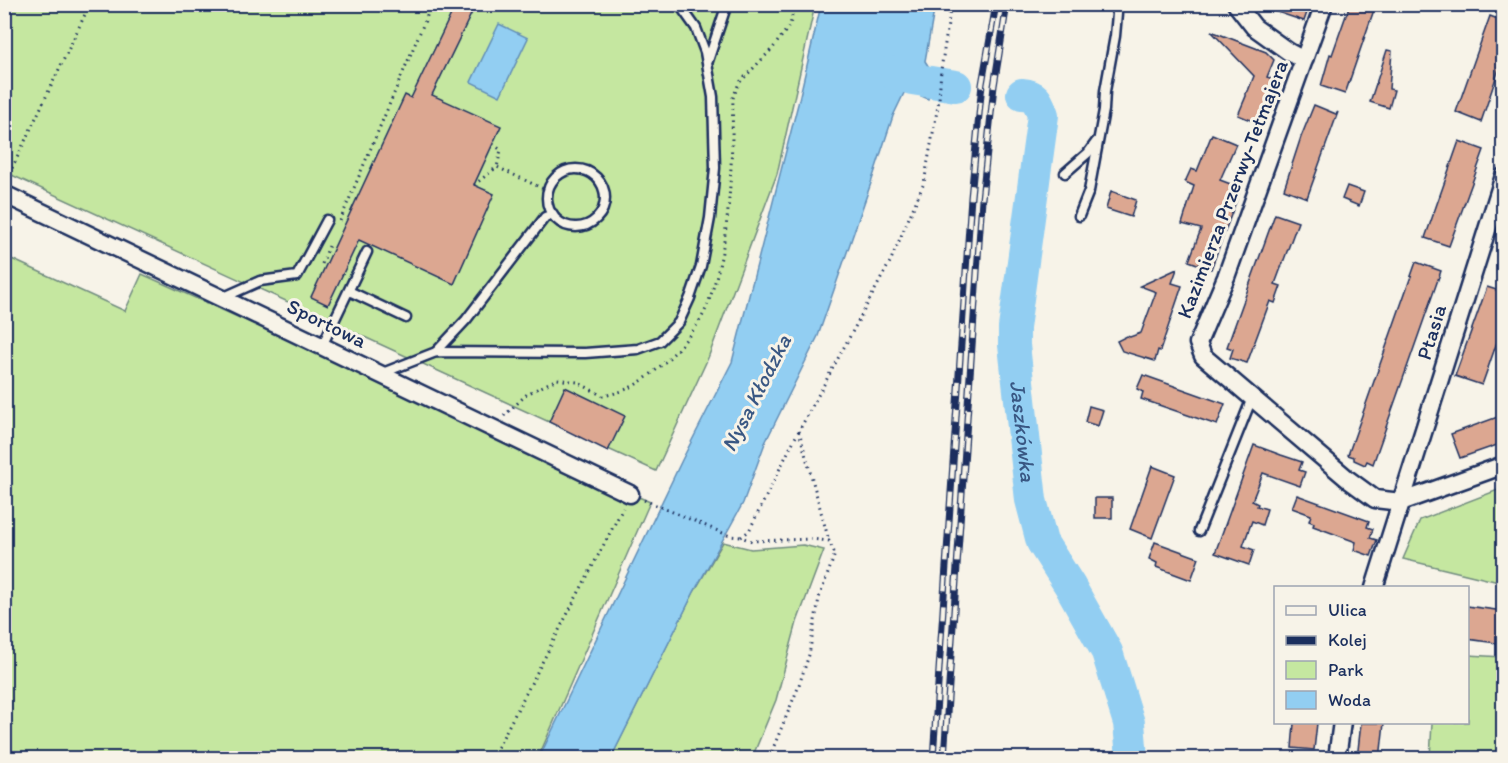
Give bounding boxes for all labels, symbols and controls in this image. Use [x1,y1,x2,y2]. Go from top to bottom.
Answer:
street label: Kazimierza Przerwy-Tetmajera [1171,56,1293,322]
street label: Sportowa [283,293,371,353]
street label: Ptasia [1411,301,1451,363]
water label: Nysa Kłodzka [715,330,797,456]
water label: Jaszkówka [1004,379,1042,484]
legend [1274,586,1469,724]
text: Ulica [1328,599,1367,621]
text: Kolej [1328,629,1367,651]
text: Park [1328,659,1363,681]
text: Woda [1328,689,1371,711]

